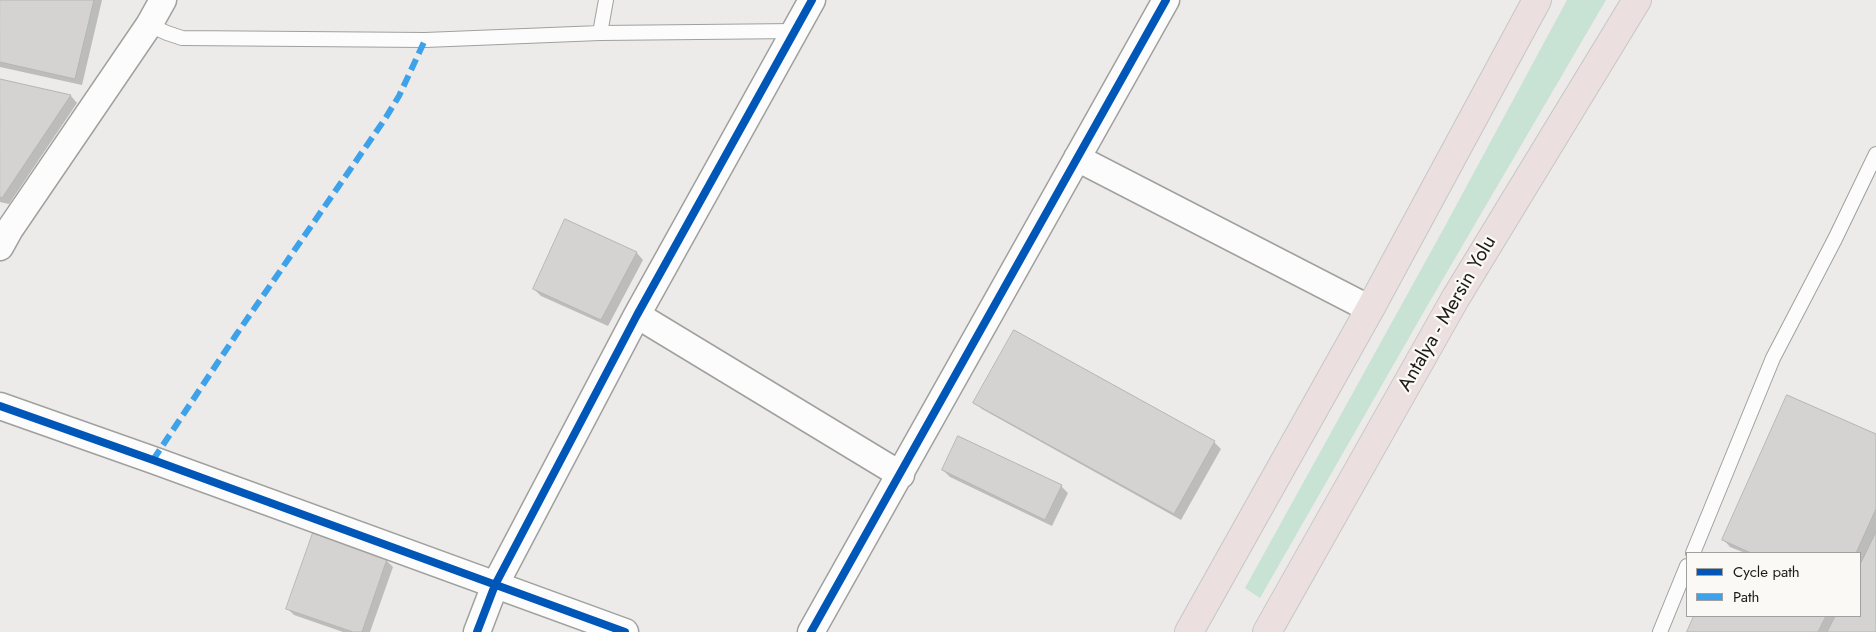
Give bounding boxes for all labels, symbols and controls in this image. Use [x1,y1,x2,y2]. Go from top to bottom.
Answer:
street label: Antalya - Mersin Yolu [1394,232,1502,396]
legend [1686,552,1861,617]
text: Cycle path [1733,561,1800,583]
text: Path [1733,586,1759,608]

